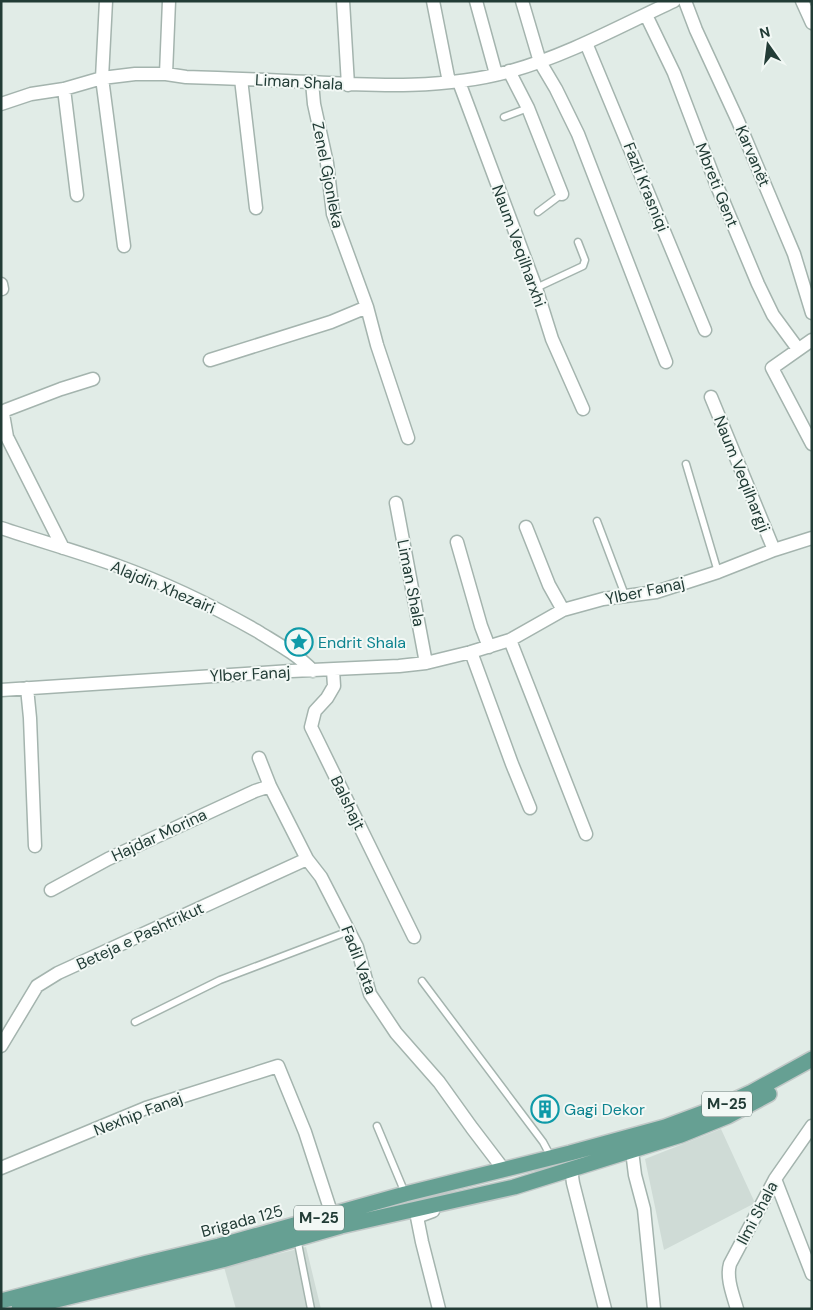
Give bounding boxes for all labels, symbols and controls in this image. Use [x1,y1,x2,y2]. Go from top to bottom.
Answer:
north arrow [743,20,793,70]
text: N [758,22,772,42]
street label: Liman Shala [254,69,344,95]
street label: Zenel Gjonleka [307,120,349,230]
street label: Karvanët [731,122,775,190]
street label: Fazli Krasniqi [619,139,673,235]
street label: Mbreti Gent [691,140,743,230]
street label: Naum Veqilharxhi [487,182,551,310]
street label: Naum Veqilhargji [709,412,775,536]
street label: Liman Shala [392,538,430,628]
street label: Alajdin Xhezairi [108,556,218,618]
street label: Ylber Fanaj [603,572,687,610]
place icon: Endrit Shala [284,627,314,657]
place label: Endrit Shala [318,632,406,653]
street label: Ylber Fanaj [209,661,291,687]
street label: Balshajt [326,772,370,834]
street label: Hajdar Morina [108,804,210,866]
street label: Beteja e Pashtrikut [73,897,207,975]
street label: Fadil Vata [336,923,382,997]
street label: Nexhip Fanaj [91,1087,185,1141]
road number: M-25 [702,1092,752,1116]
building icon: Gagi Dekor [530,1094,560,1124]
place label: Gagi Dekor [564,1099,645,1120]
street label: Ilmi Shala [732,1178,782,1248]
street label: Brigada 125 [199,1200,285,1242]
road number: M-25 [294,1206,344,1230]

